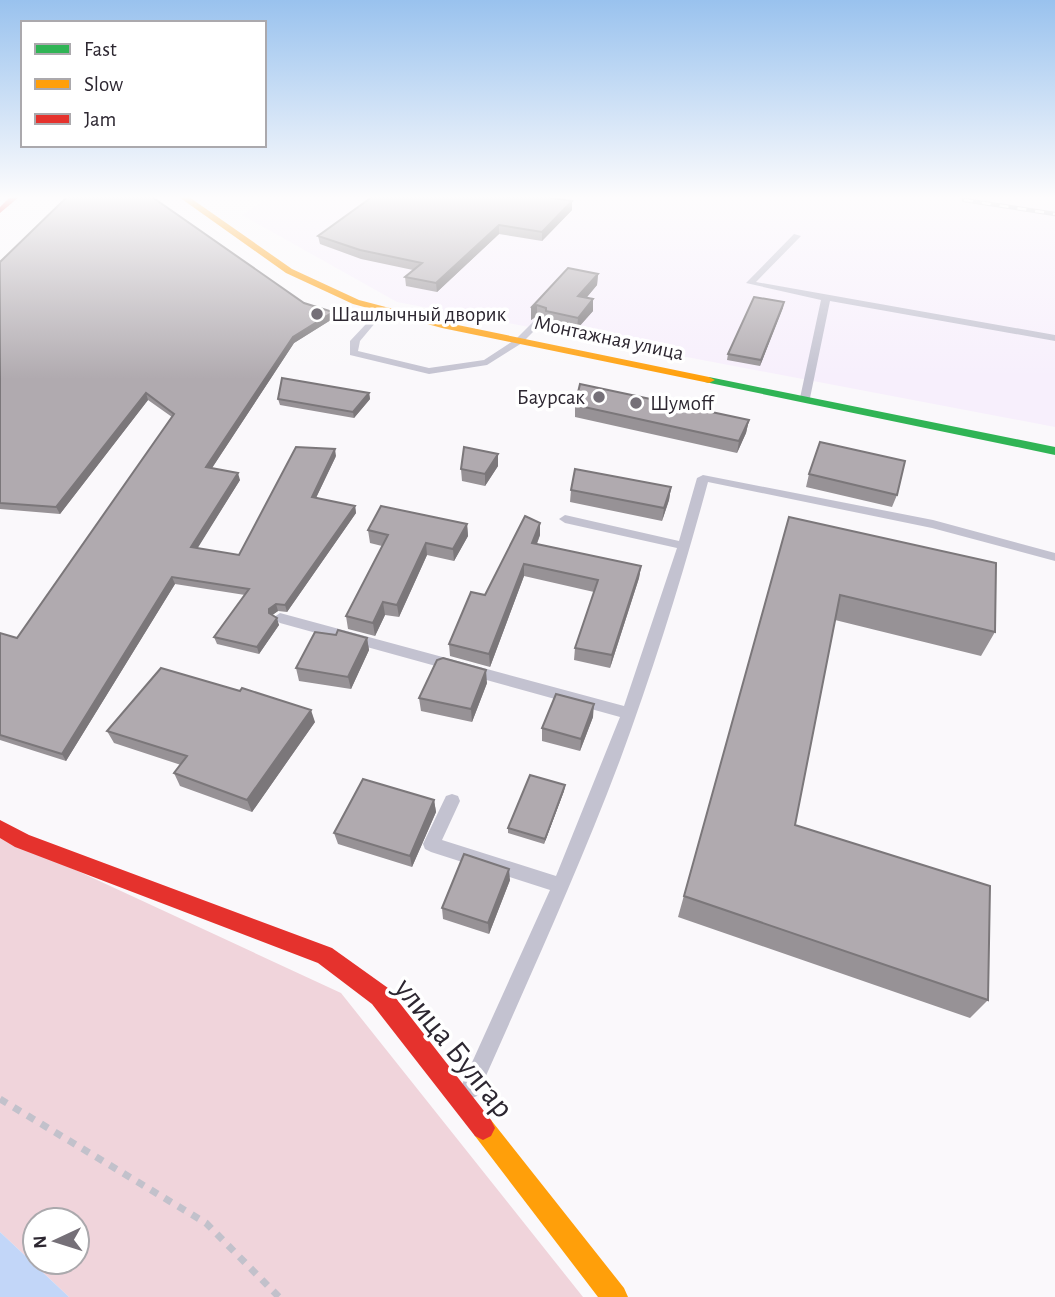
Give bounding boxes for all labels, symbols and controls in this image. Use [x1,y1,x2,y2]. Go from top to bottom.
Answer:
legend [21,21,266,147]
text: Fast [84,39,117,60]
text: Slow [84,74,123,95]
text: Jam [84,109,116,130]
place label: Шашлычный дворик [331,304,507,325]
marker: Шашлычный дворик [309,306,325,322]
street label: Монтажная улица [532,312,686,364]
place label: Баурсак [517,387,585,408]
marker: Баурсак [591,389,607,405]
place label: Шумоff [650,393,715,414]
marker: Шумоff [628,395,644,411]
street label: улица Булгар [388,971,520,1124]
north arrow [21,1206,91,1276]
text: N [31,1235,50,1249]

